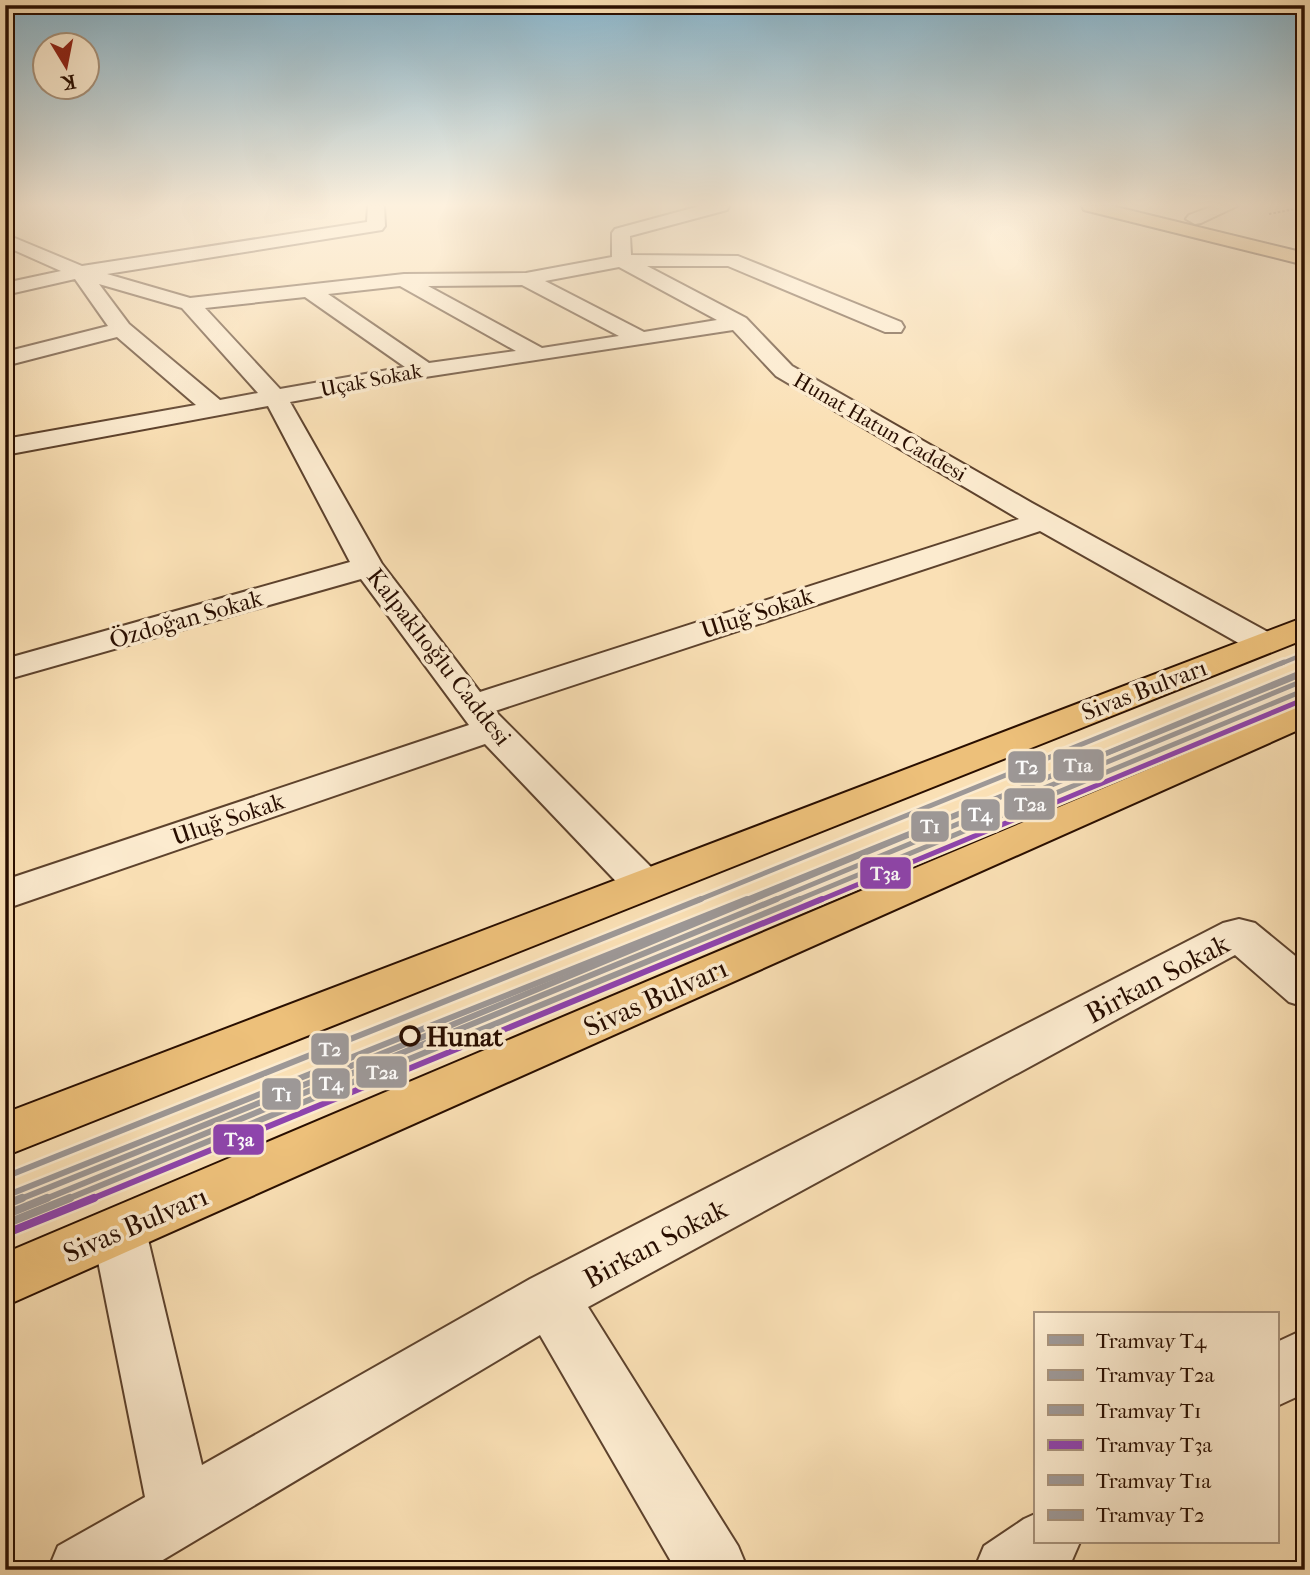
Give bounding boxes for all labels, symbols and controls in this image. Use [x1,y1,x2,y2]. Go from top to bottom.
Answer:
north arrow [32,32,102,102]
text: K [59,70,77,94]
street label: Uçak Sokak [318,358,424,402]
street label: Hunat Hatun Caddesi [789,368,971,486]
street label: Kalpaklıoğlu Caddesi [361,563,517,751]
street label: Uluğ Sokak [697,581,817,644]
street label: Özdoğan Sokak [106,583,266,654]
street label: Sivas Bulvarı [1078,653,1210,727]
line badge: T1a [1052,748,1105,782]
line badge: T2 [1007,750,1047,784]
text: T1a [1063,755,1093,777]
text: T2 [1015,757,1039,779]
street label: Uluğ Sokak [168,787,288,851]
line badge: T2a [1003,787,1056,821]
text: T2a [1013,794,1047,816]
line badge: T4 [960,798,1001,832]
text: T4 [967,804,993,826]
line badge: T1 [910,810,950,843]
text: T1 [919,816,940,838]
line badge: T3a [859,856,912,890]
text: T3a [869,863,901,885]
street label: Birkan Sokak [1080,927,1235,1030]
street label: Sivas Bulvarı [578,951,732,1044]
place label: Hunat [426,1020,504,1053]
marker: Hunat [400,1026,420,1046]
line badge: T2 [310,1032,350,1066]
text: T2 [318,1039,342,1061]
line badge: T2a [355,1055,408,1089]
text: T2a [365,1062,399,1084]
line badge: T4 [311,1067,351,1100]
text: T4 [318,1073,344,1095]
line badge: T1 [261,1077,302,1111]
text: T1 [271,1084,292,1106]
line badge: T3a [212,1123,265,1156]
text: T3a [223,1129,255,1151]
street label: Sivas Bulvarı [58,1179,212,1270]
street label: Birkan Sokak [578,1192,733,1295]
legend [1034,1312,1278,1544]
text: Tramvay T4 [1096,1329,1207,1353]
text: Tramvay T2a [1096,1363,1215,1387]
text: Tramvay T1 [1096,1399,1201,1423]
text: Tramvay T3a [1096,1433,1213,1457]
text: Tramvay T1a [1096,1469,1211,1493]
text: Tramvay T2 [1096,1503,1205,1527]

